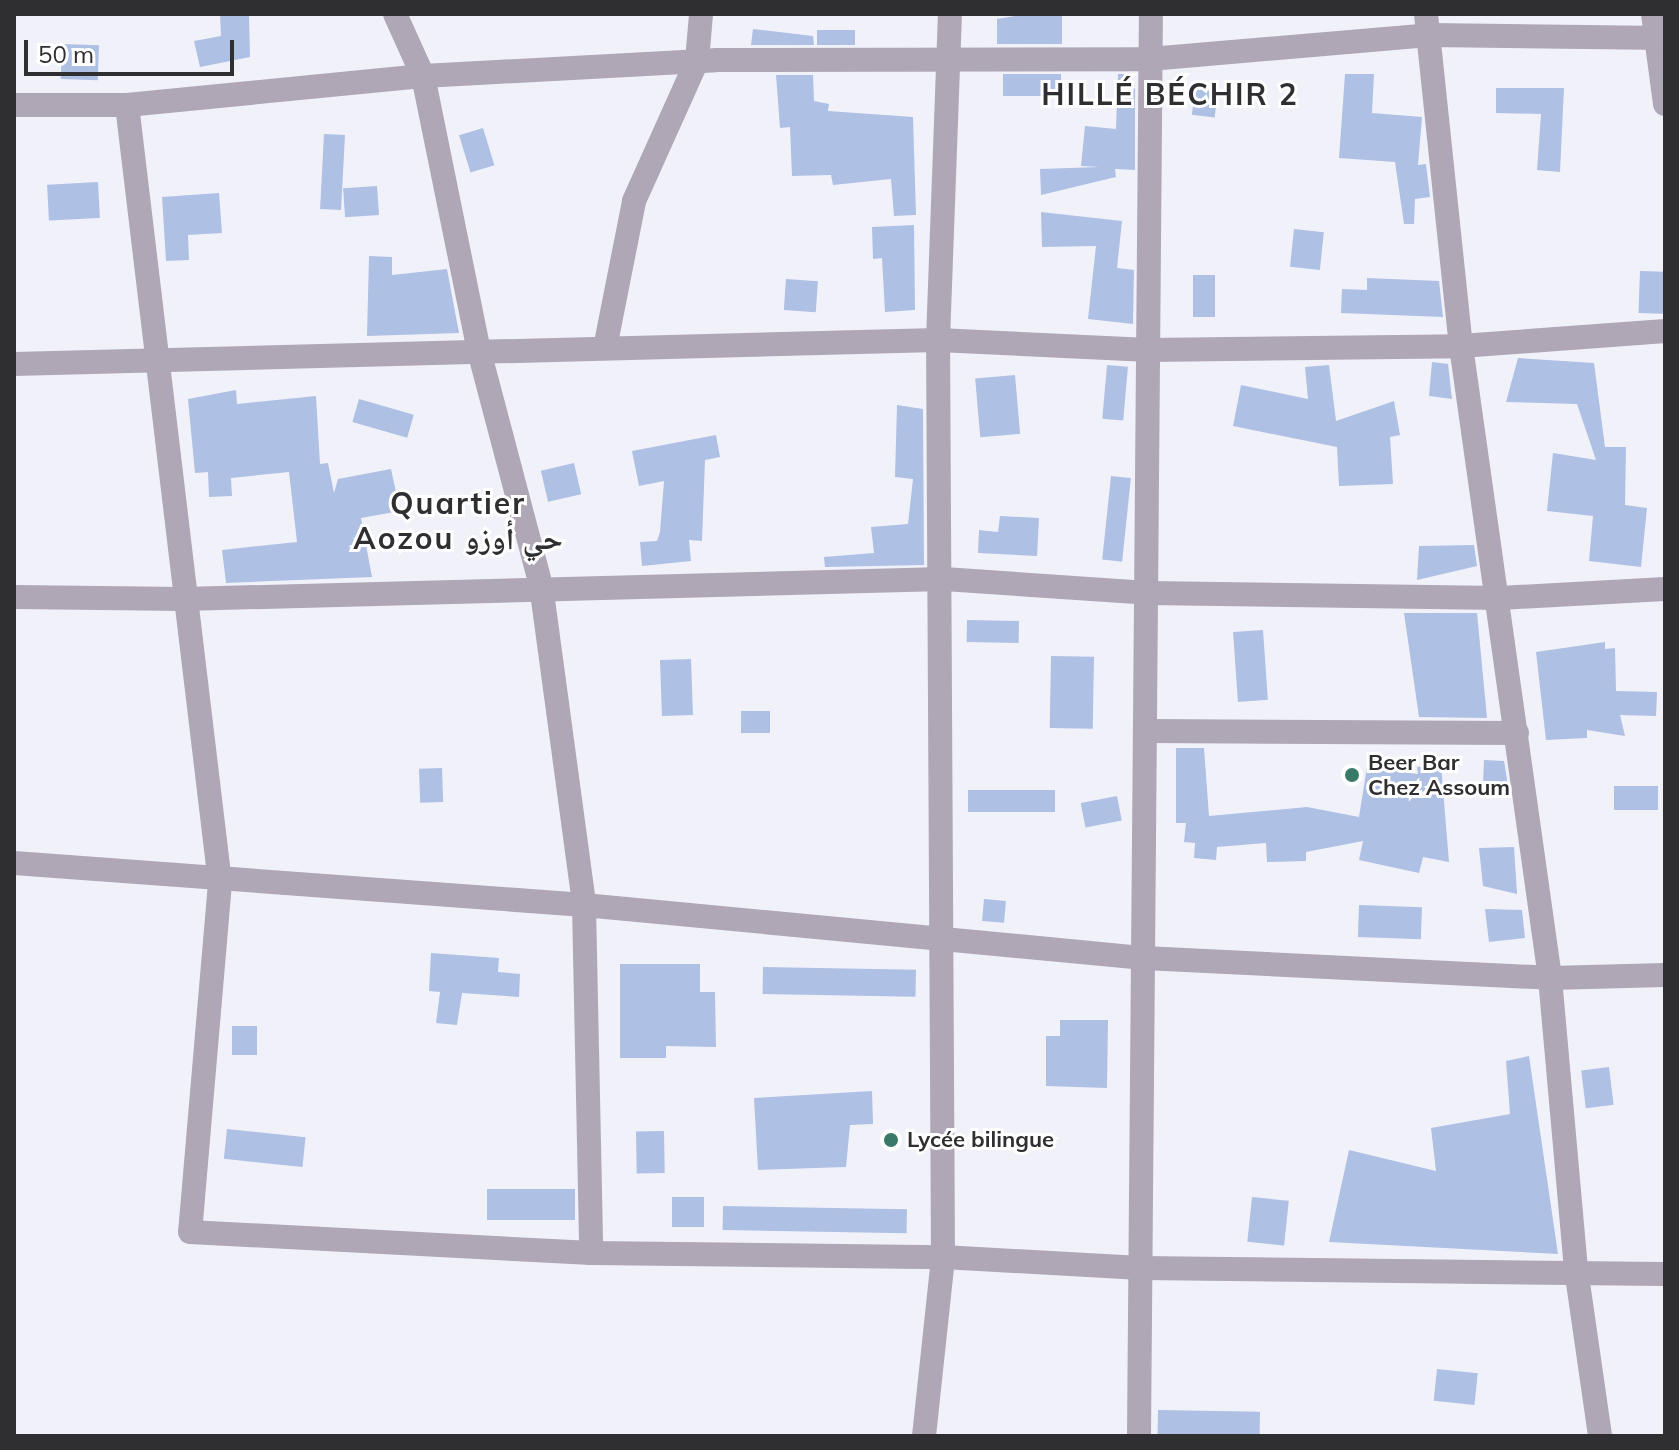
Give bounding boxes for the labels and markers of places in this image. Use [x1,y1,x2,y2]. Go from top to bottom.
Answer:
place label: Beer Bar Chez Assoum [1368,749,1510,800]
marker: Beer Bar Chez Assoum [1343,766,1361,784]
place label: Lycée bilingue [907,1127,1054,1153]
marker: Lycée bilingue [882,1131,900,1149]

